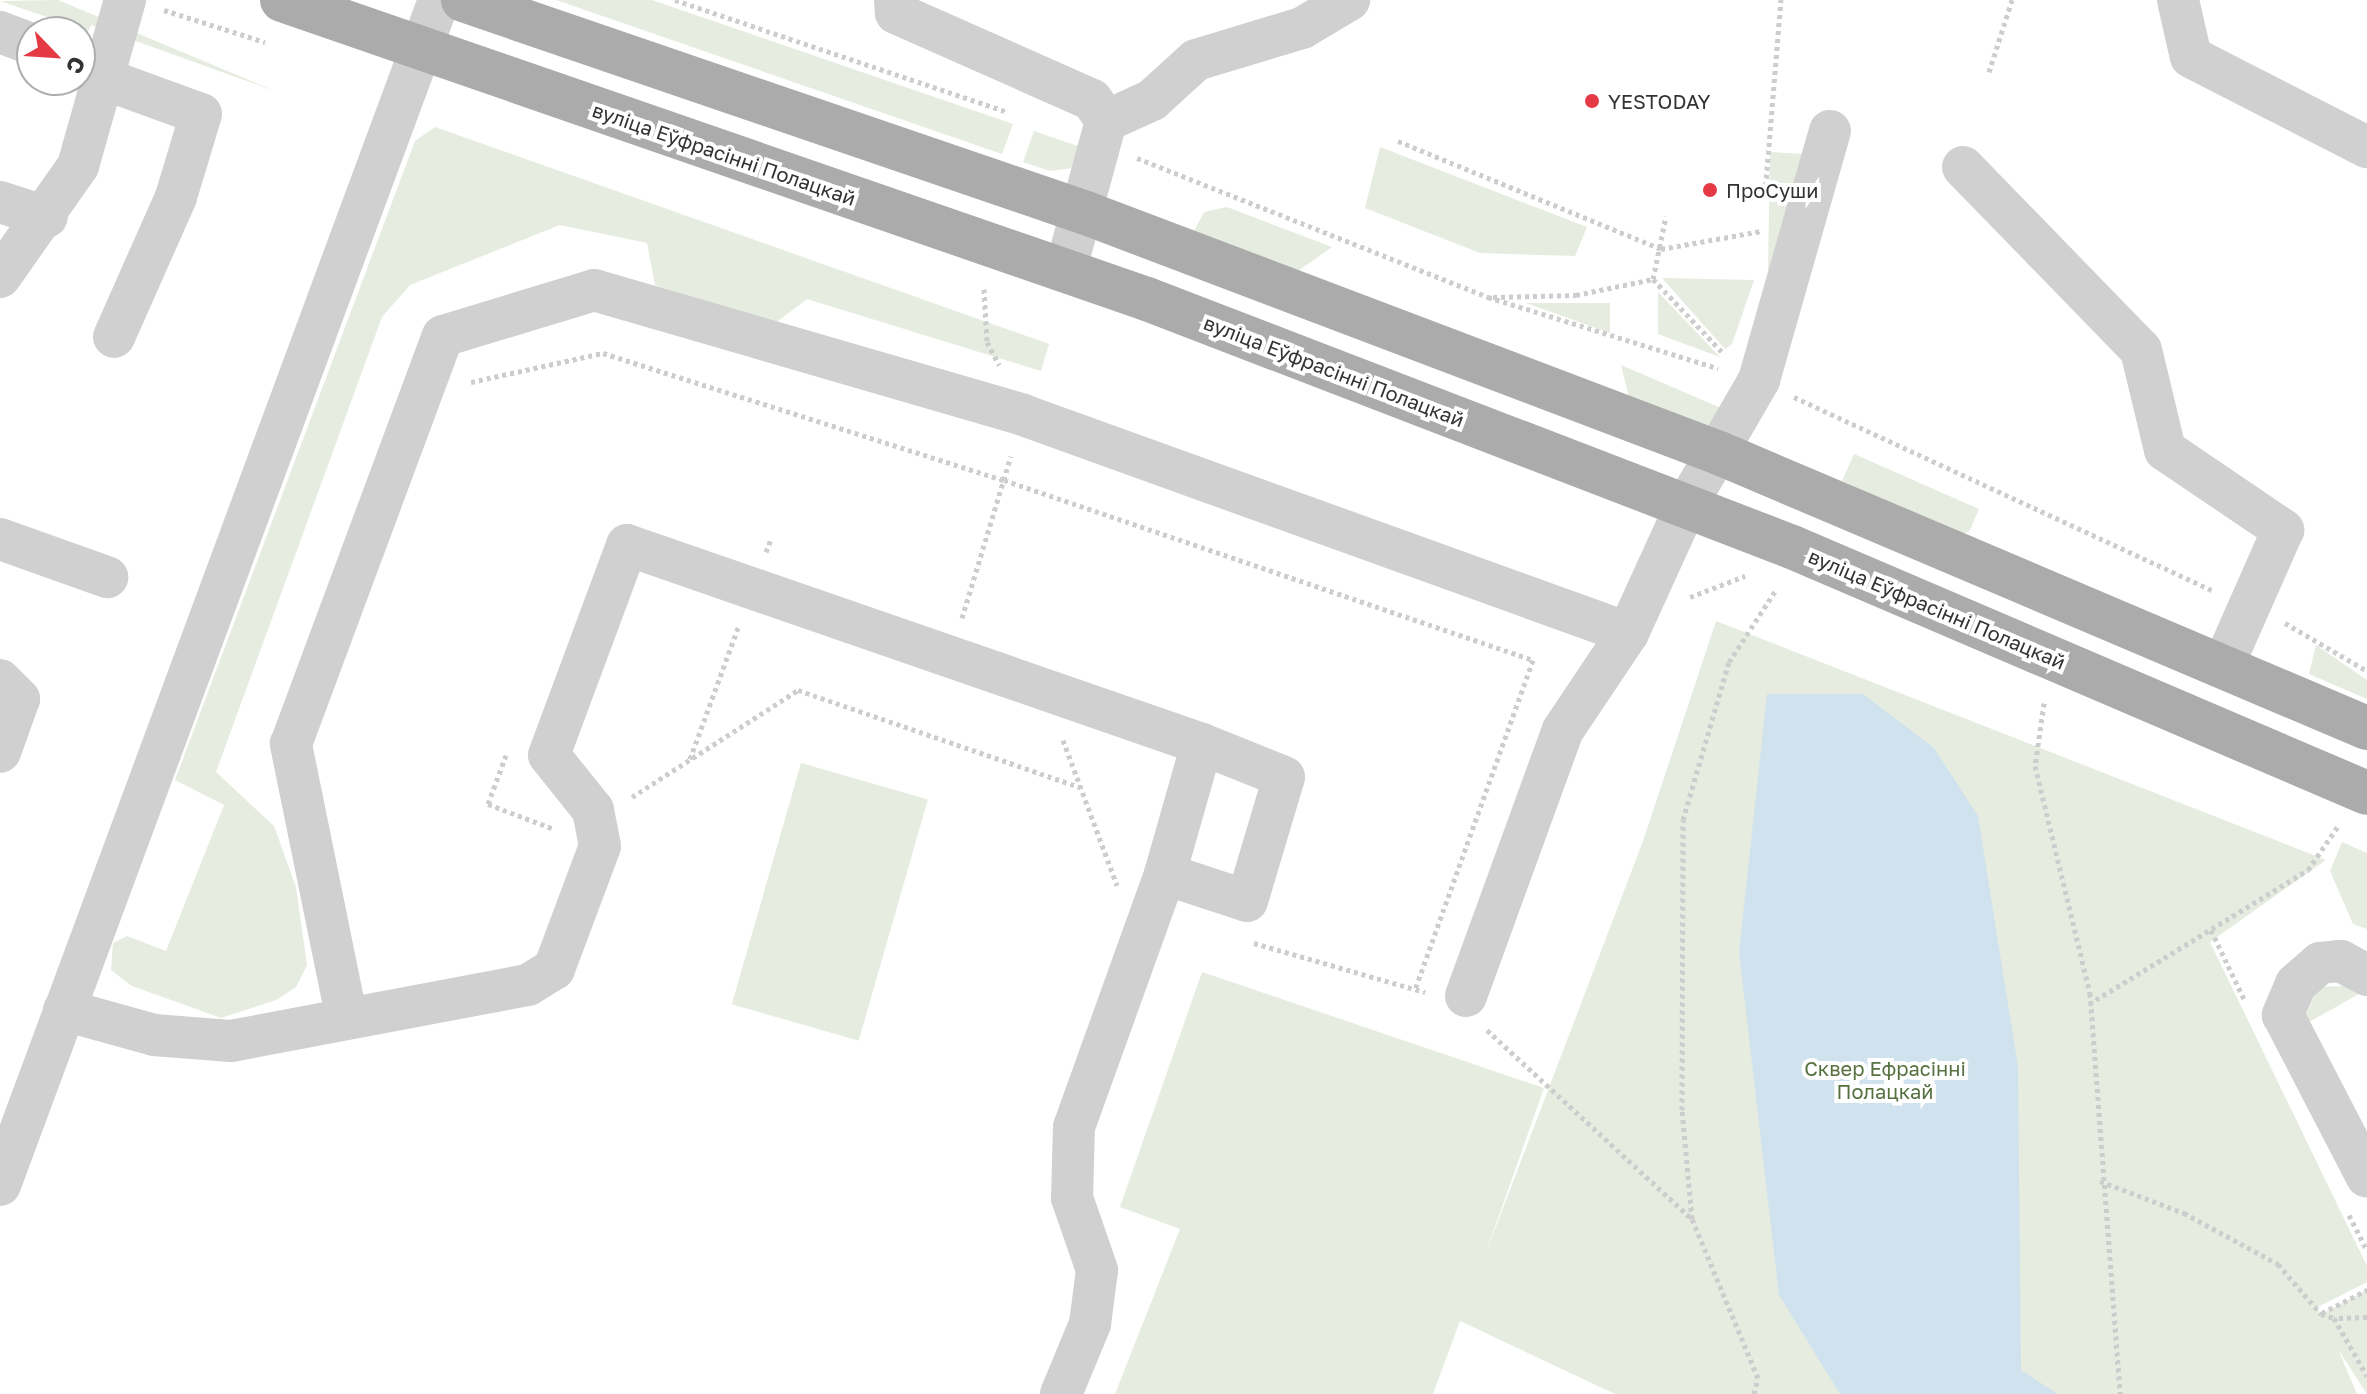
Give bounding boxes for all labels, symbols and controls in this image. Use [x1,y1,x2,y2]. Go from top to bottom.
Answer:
north arrow [16,16,96,96]
text: С [61,53,92,78]
place label: YESTODAY [1608,89,1710,113]
marker: YESTODAY [1583,92,1601,110]
street label: вуліца Еўфрасінні Полацкай [589,98,859,210]
place label: ПроСуши [1726,178,1818,202]
marker: ПроСуши [1701,181,1719,199]
street label: вуліца Еўфрасінні Полацкай [1200,310,1468,432]
street label: вуліца Еўфрасінні Полацкай [1805,544,2069,674]
park label: Сквер Ефрасінні Полацкай [1804,1056,1966,1103]

